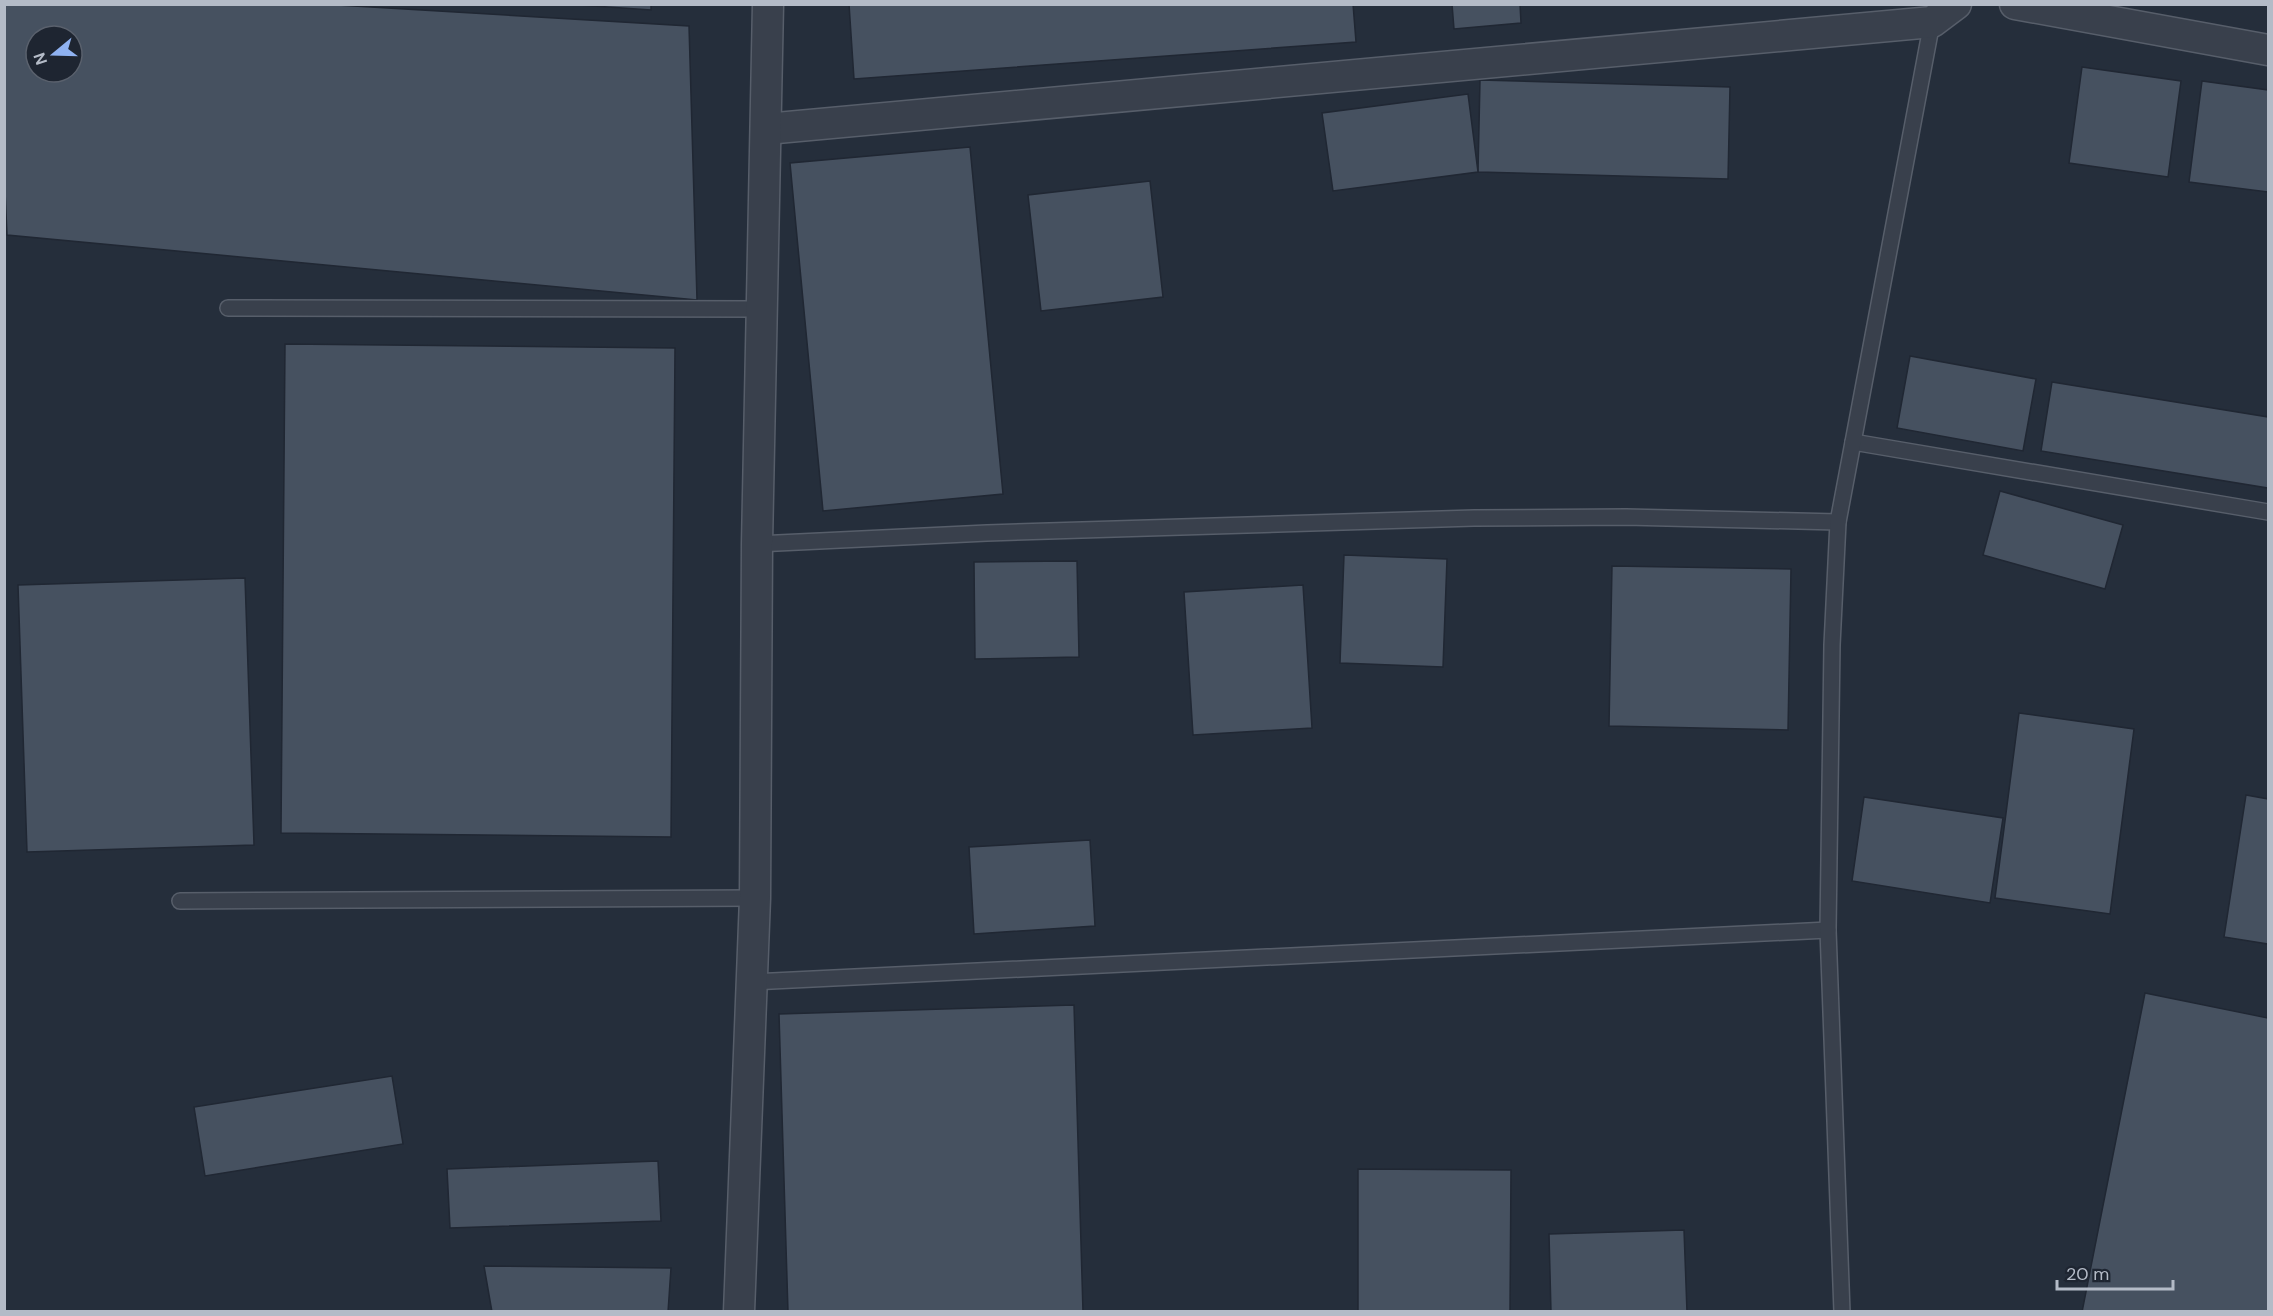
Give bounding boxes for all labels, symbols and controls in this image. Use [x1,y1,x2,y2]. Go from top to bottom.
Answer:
north arrow [24,24,84,84]
text: N [28,50,52,68]
scale bar [2057,1253,2172,1291]
text: 20 m [2066,1262,2109,1286]

